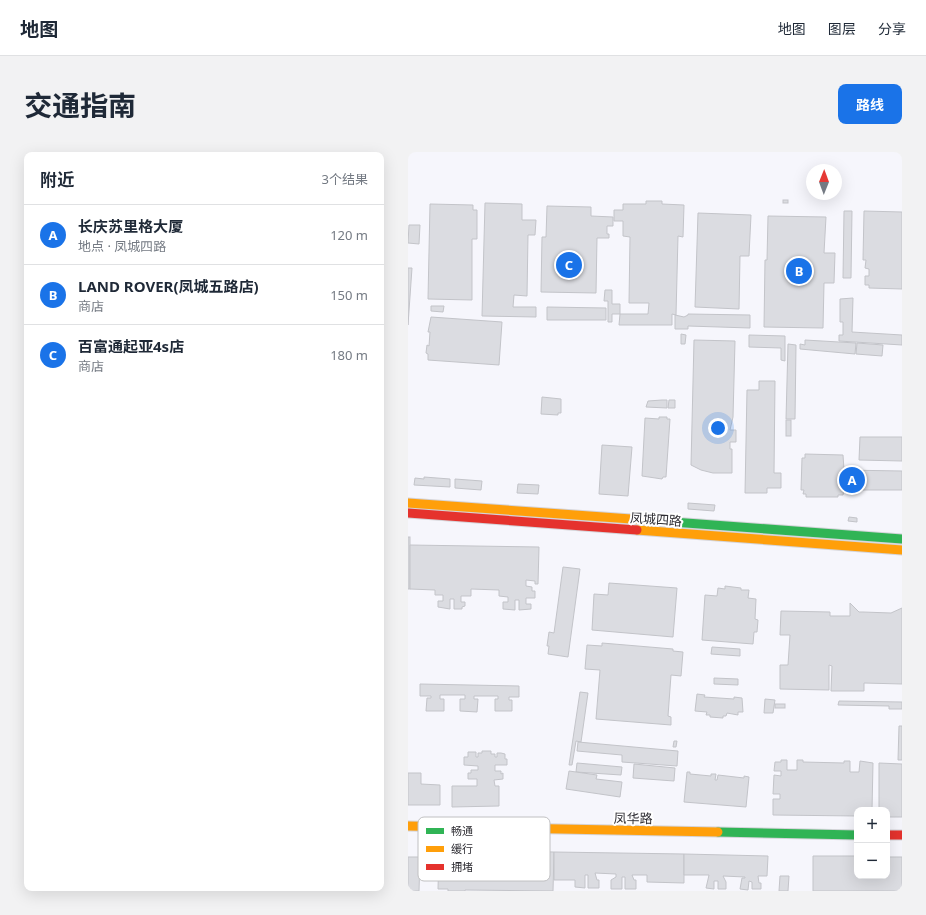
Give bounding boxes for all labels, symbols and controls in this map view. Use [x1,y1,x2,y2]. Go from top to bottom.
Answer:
text: 地图 [20,16,58,42]
text: 地图 [778,19,806,38]
text: 图层 [828,19,856,38]
text: 分享 [878,19,906,38]
button: 路线 [838,84,902,124]
text: 交通指南 [24,86,136,124]
north arrow [806,164,842,200]
text: 附近 [40,168,74,191]
text: 3个结果 [322,170,368,188]
text: 长庆苏里格大厦 [78,216,183,236]
text: A [49,226,58,244]
text: 120 m [330,226,368,244]
text: 地点 · 凤城四路 [78,237,166,255]
pin: C [556,250,582,280]
pin: B [786,256,812,286]
text: LAND ROVER(凤城五路店) [78,276,259,296]
text: B [49,286,57,304]
text: 150 m [330,286,368,304]
text: 商店 [78,297,104,315]
text: 百富通起亚4s店 [78,336,184,356]
text: C [49,346,57,364]
text: 180 m [330,346,368,364]
text: 商店 [78,357,104,375]
your location [708,418,728,438]
pin: A [839,465,865,495]
street label: 凤城四路 [629,508,683,530]
map controls [854,807,890,879]
button: + [854,807,890,843]
street label: 凤华路 [613,809,653,827]
legend [418,817,550,881]
text: 畅通 [451,823,473,838]
text: 缓行 [451,841,473,856]
button: − [854,843,890,879]
text: 拥堵 [451,859,473,874]

